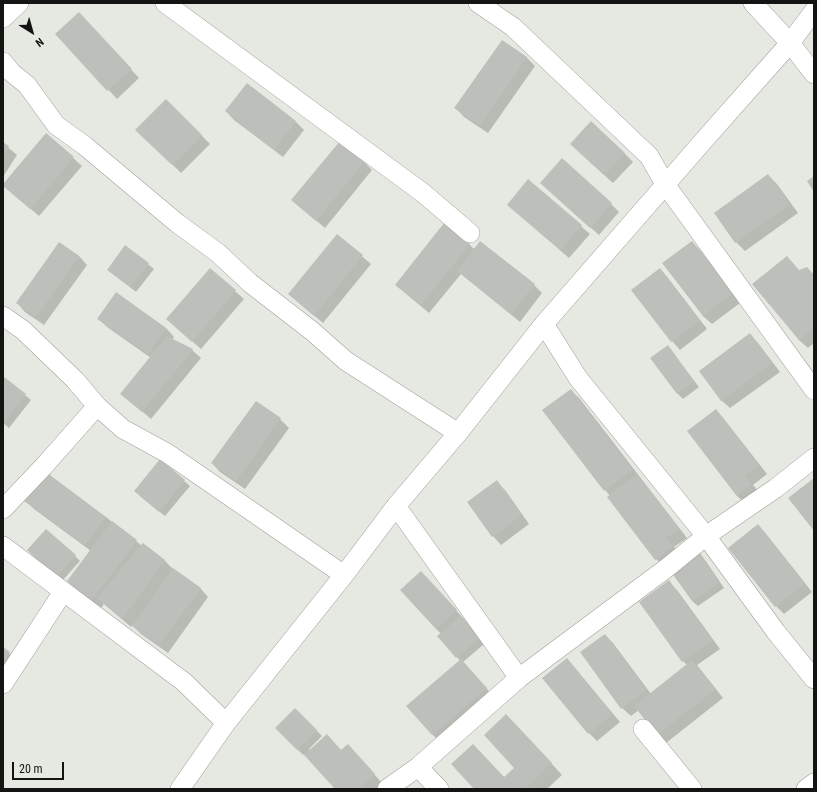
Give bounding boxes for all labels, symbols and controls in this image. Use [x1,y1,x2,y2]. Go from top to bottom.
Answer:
north arrow [12,12,52,52]
text: N [33,35,46,49]
scale bar [14,754,66,780]
text: 20 m [19,762,43,776]

